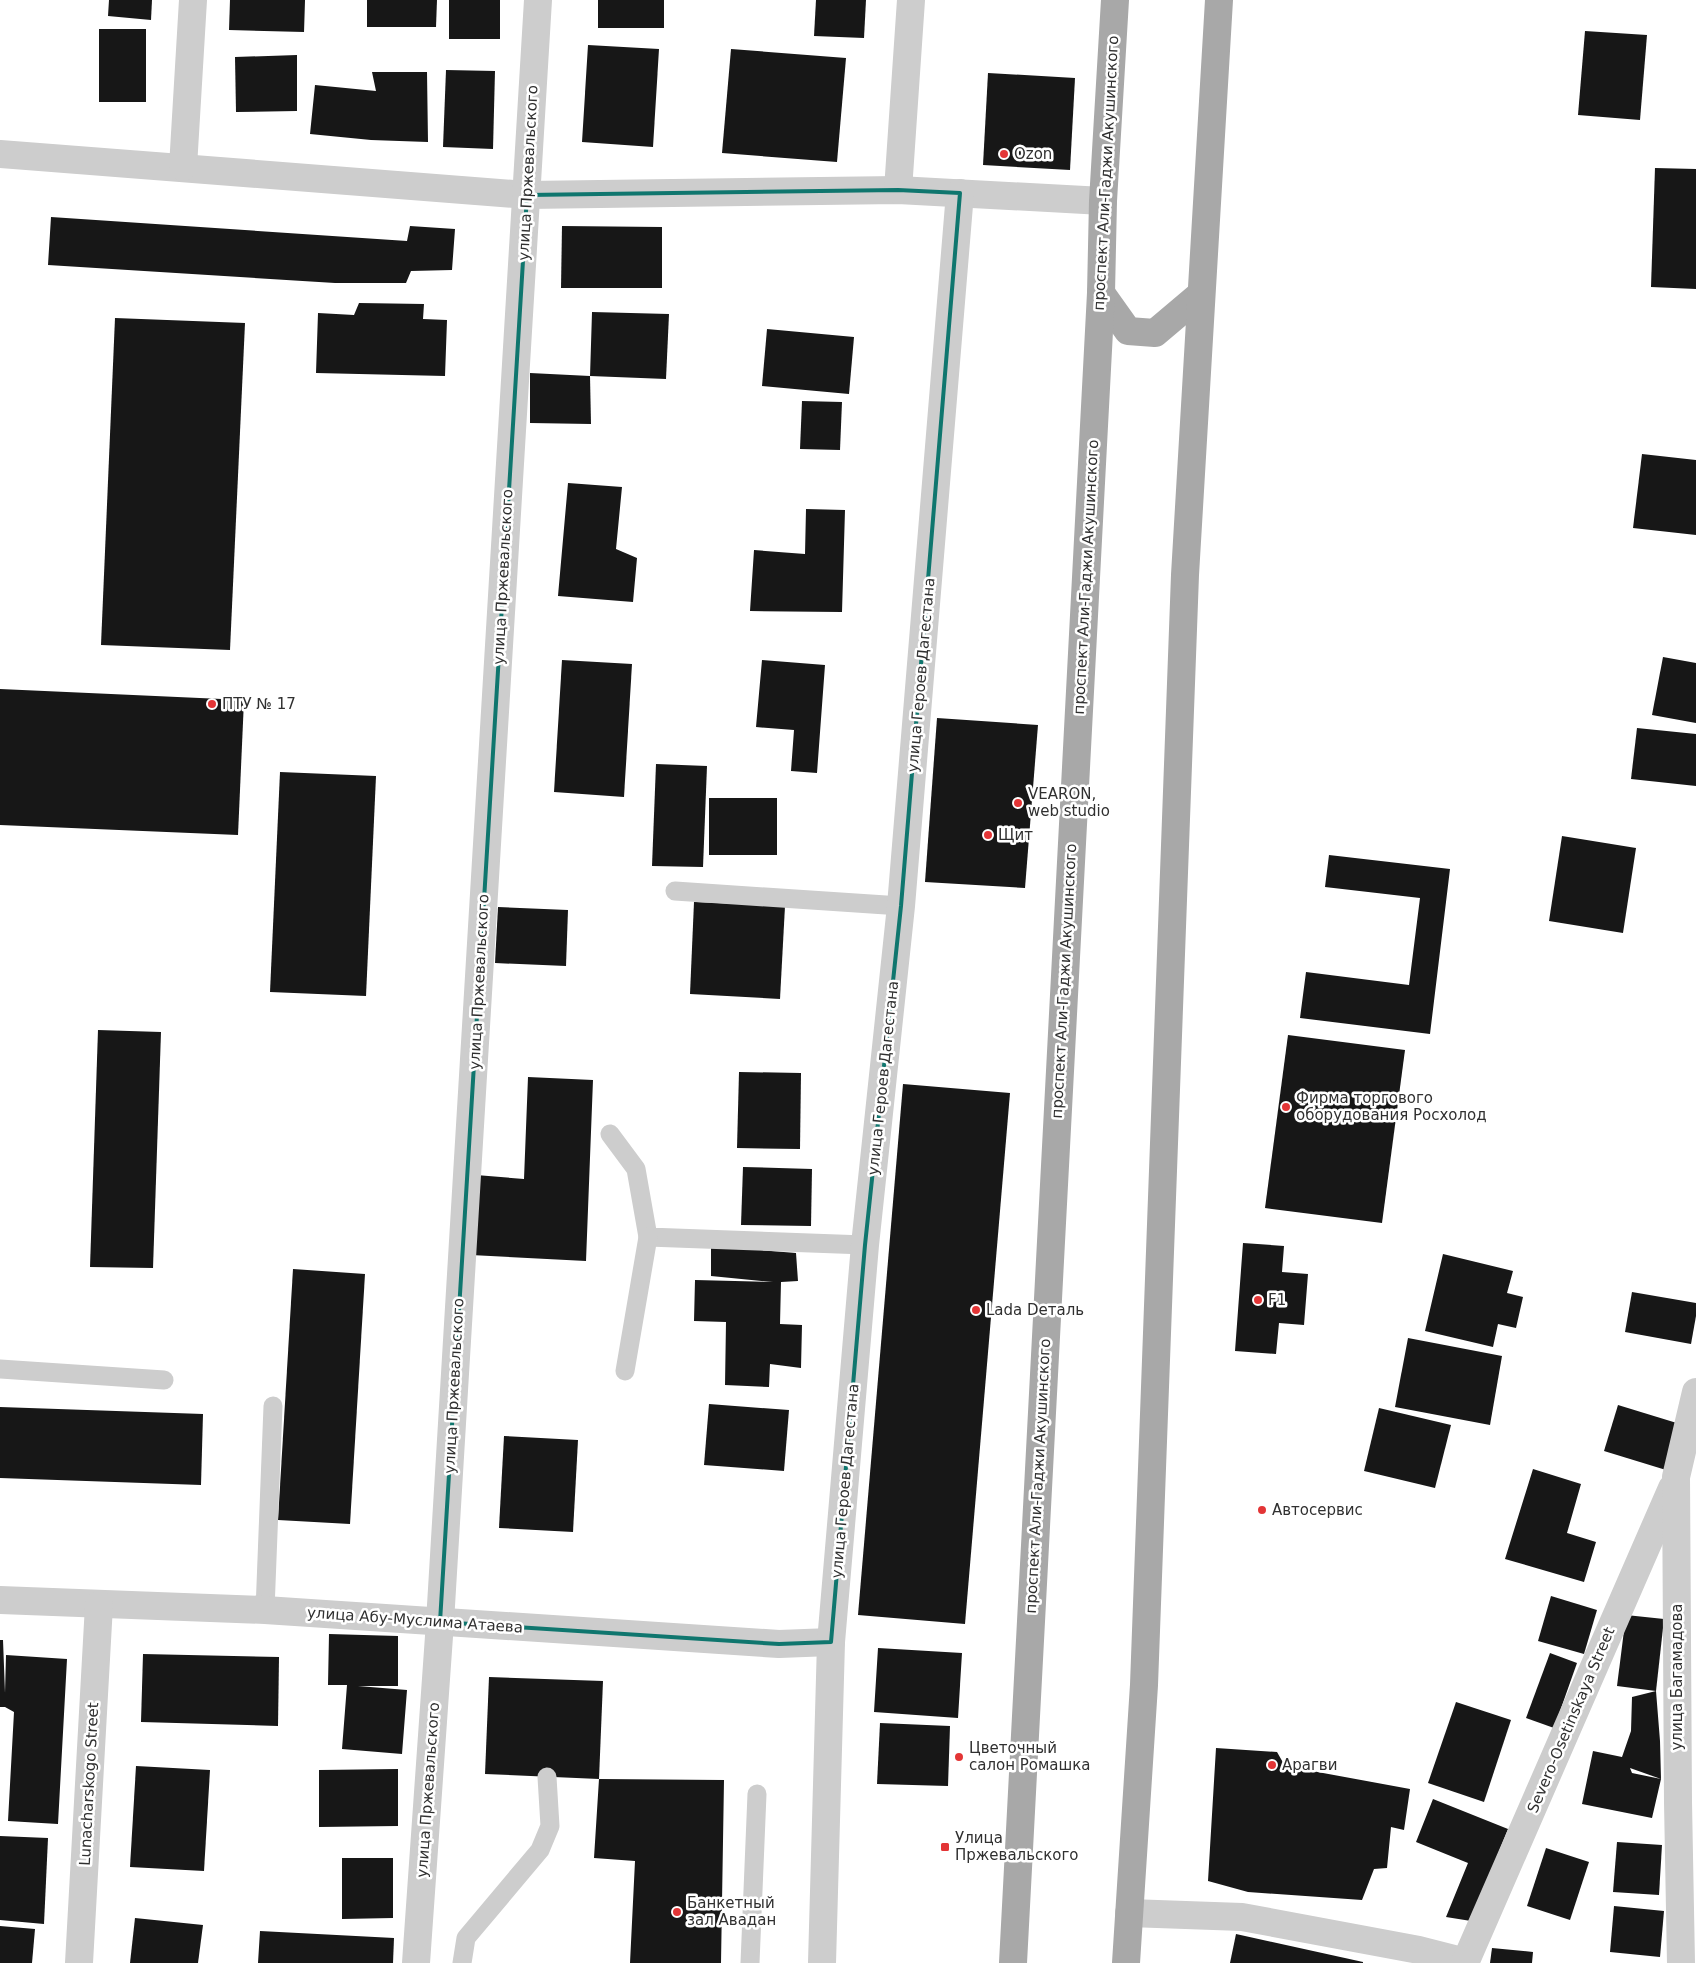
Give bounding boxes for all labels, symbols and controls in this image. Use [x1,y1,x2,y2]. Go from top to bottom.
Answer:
street label: проспект Али-Гаджи Акушинского [1090,35,1122,311]
street label: улица Пржевальского [514,85,542,261]
place label: Ozon [1014,145,1052,163]
marker: Ozon [998,148,1010,160]
street label: проспект Али-Гаджи Акушинского [1070,439,1102,715]
street label: улица Пржевальского [489,489,517,665]
street label: улица Героев Дагестана [904,577,938,773]
place label: ПТУ № 17 [222,695,296,713]
marker: ПТУ № 17 [206,698,218,710]
place label: VEARON, web studio [1028,785,1110,820]
marker: VEARON, web studio [1012,797,1024,809]
place label: Щит [998,826,1033,844]
marker: Щит [982,829,994,841]
street label: проспект Али-Гаджи Акушинского [1048,843,1080,1119]
street label: улица Пржевальского [465,894,493,1070]
street label: улица Героев Дагестана [864,980,902,1176]
place label: Фирма торгового оборудования Росхолод [1296,1089,1487,1124]
marker: Фирма торгового оборудования Росхолод [1280,1101,1292,1113]
place label: F1 [1268,1291,1286,1309]
marker: F1 [1252,1294,1264,1306]
street label: улица Пржевальского [440,1298,468,1474]
place label: Lada Dеталь [986,1301,1084,1319]
marker: Lada Dеталь [970,1304,982,1316]
street label: проспект Али-Гаджи Акушинского [1022,1338,1054,1614]
street label: улица Героев Дагестана [828,1383,862,1579]
place label: Автосервис [1272,1501,1363,1519]
marker: Автосервис [1256,1504,1268,1516]
street label: улица Абу-Муслима Атаева [306,1603,524,1637]
street label: улица Багамадова [1668,1603,1686,1751]
street label: Severo-Osetinskaya Street [1524,1624,1618,1816]
street label: Lunacharskogo Street [76,1702,102,1866]
street label: улица Пржевальского [413,1702,443,1878]
place label: Цветочный салон Ромашка [969,1739,1091,1774]
marker: Цветочный салон Ромашка [953,1751,965,1763]
place label: Арагви [1282,1756,1337,1774]
marker: Арагви [1266,1759,1278,1771]
place label: Улица Пржевальского [955,1829,1079,1864]
marker: Улица Пржевальского [939,1841,951,1853]
place label: Банкетный зал Авадан [687,1894,776,1929]
marker: Банкетный зал Авадан [671,1906,683,1918]

